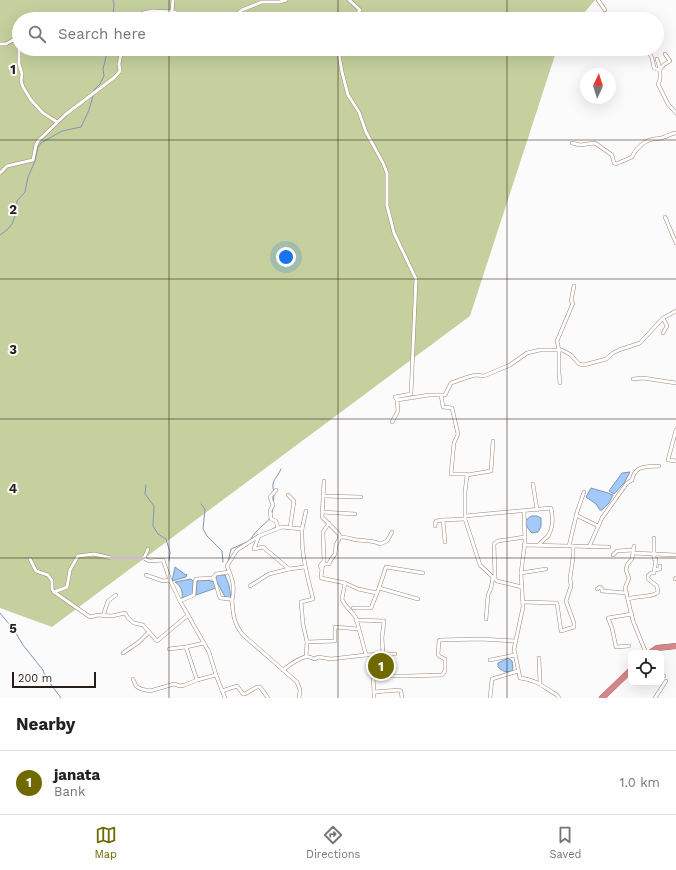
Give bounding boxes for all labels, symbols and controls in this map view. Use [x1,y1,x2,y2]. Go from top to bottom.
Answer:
search box [12,12,664,56]
icon: search [26,23,48,45]
text: Search here [58,25,146,43]
text: 1 [10,62,16,77]
north arrow [580,68,616,104]
text: 2 [9,202,17,217]
your location [276,247,296,267]
text: 3 [9,342,17,357]
text: 4 [9,481,18,496]
text: 5 [9,621,17,636]
map controls [628,650,664,686]
button: locate [628,650,664,686]
pin: 1 [368,651,394,681]
scale bar [12,670,96,689]
text: 200 m [18,672,52,685]
text: Nearby [16,714,75,734]
text: janata [54,766,100,784]
text: 1 [26,775,32,790]
text: 1.0 km [620,775,660,790]
text: Bank [54,784,85,799]
tab: Map [95,824,117,861]
tab: Directions [306,824,360,861]
tab: Saved [549,824,581,861]

